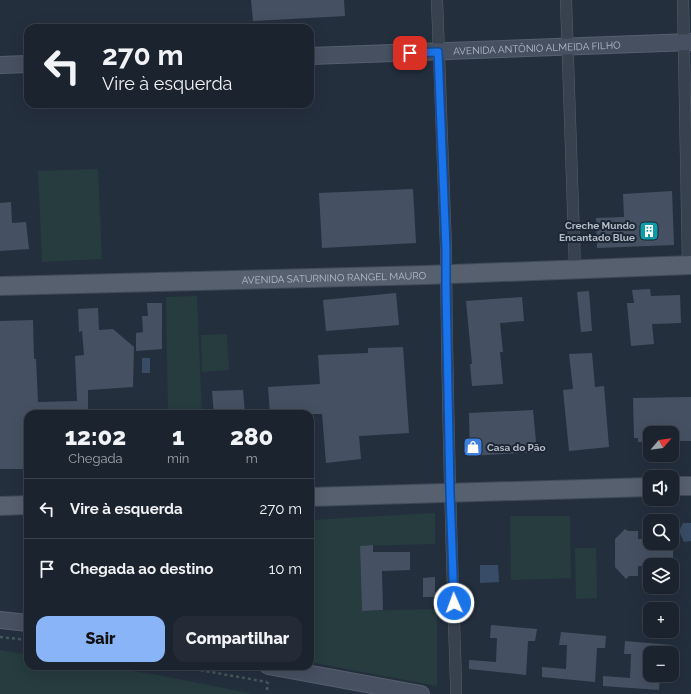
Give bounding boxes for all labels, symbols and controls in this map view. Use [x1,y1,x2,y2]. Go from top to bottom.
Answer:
pin [393,36,427,70]
text: 270 m [102,39,183,72]
icon: left [36,40,88,92]
street label: AVENIDA ANTÔNIO ALMEIDA FILHO [453,40,621,57]
icon: arrive [399,42,421,64]
text: Vire à esquerda [102,73,232,94]
place label: Creche Mundo Encantado Blue [559,220,635,243]
building icon: Creche Mundo Encantado Blue [638,220,660,242]
street label: AVENIDA SATURNINO RANGEL MAURO [241,270,427,286]
text: 12:02 [65,422,126,451]
text: 1 [172,422,184,451]
text: 280 [230,422,273,451]
north arrow [643,426,679,462]
map controls [643,426,679,682]
shop icon: Casa do Pão [462,436,484,458]
place label: Casa do Pão [487,442,546,453]
text: Chegada [68,451,123,466]
text: min [167,451,189,466]
text: m [246,451,258,466]
button: sound [643,470,679,506]
icon: left [36,498,58,520]
text: Vire à esquerda [70,500,183,518]
text: 270 m [259,500,302,518]
button: search [643,514,679,550]
icon: arrive [36,558,58,580]
button: layers [643,558,679,594]
text: Chegada ao destino [70,560,213,578]
text: 10 m [269,560,302,578]
position arrow [433,582,475,624]
button: + [643,602,679,638]
button: Sair [36,616,165,662]
button: Compartilhar [173,616,302,662]
button: − [643,646,679,682]

